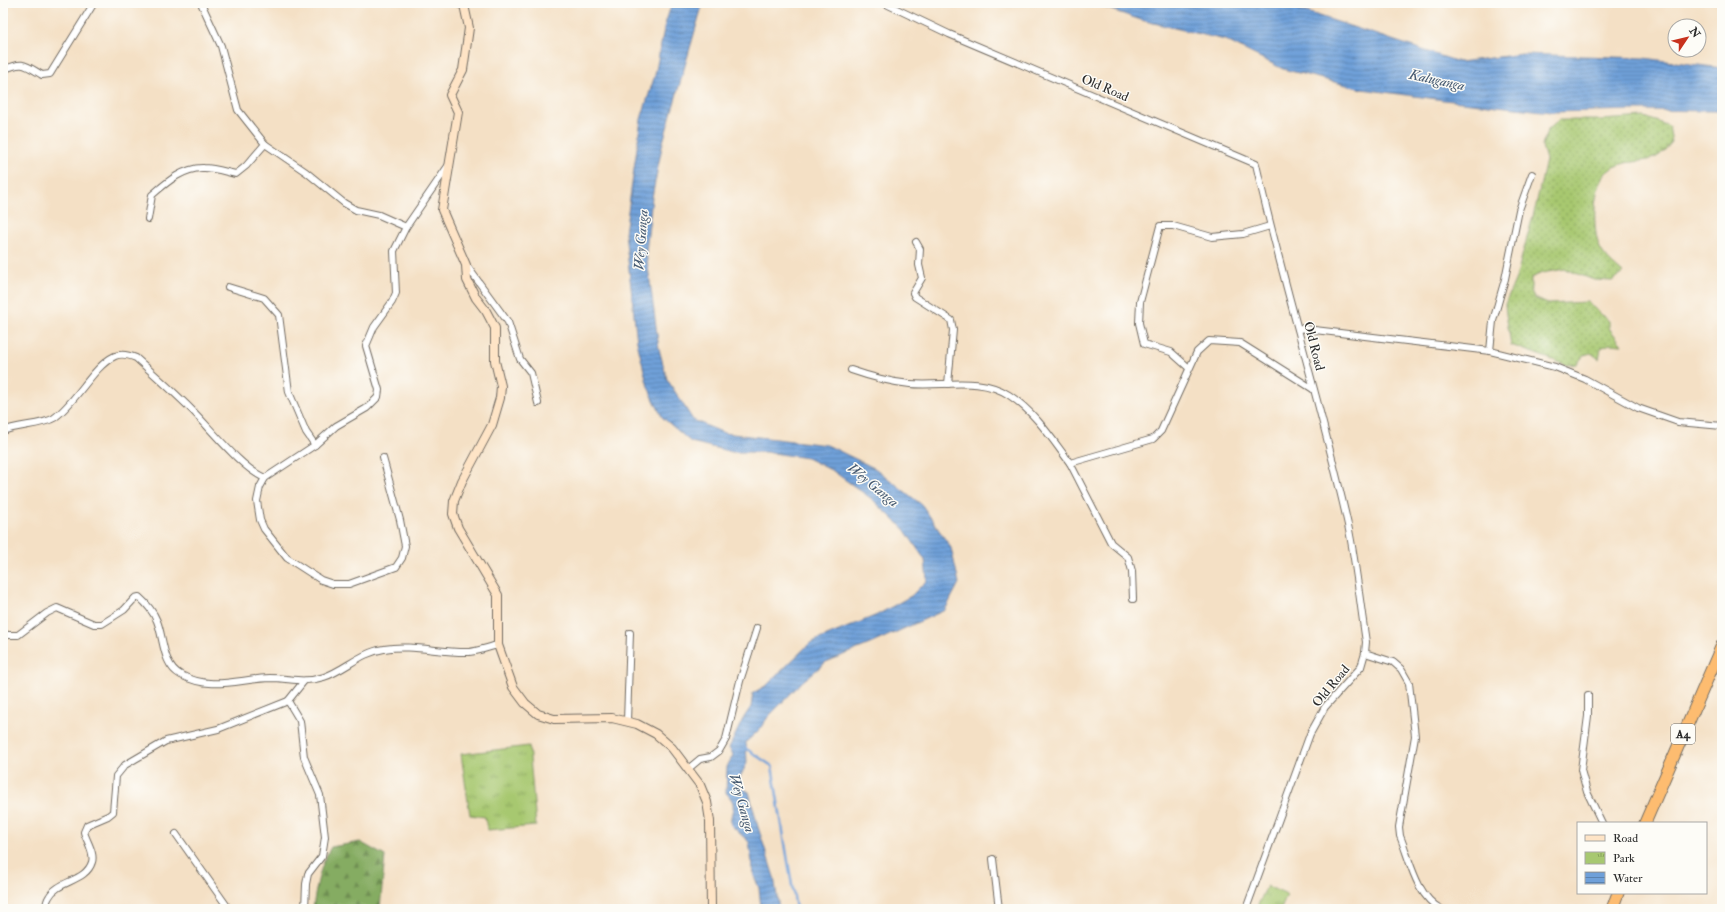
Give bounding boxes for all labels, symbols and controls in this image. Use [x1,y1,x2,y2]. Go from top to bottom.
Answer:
north arrow [1667,18,1707,58]
text: N [1686,24,1704,41]
water label: Kaluganga [1407,66,1467,94]
street label: Old Road [1079,71,1132,105]
water label: Wey Ganga [630,209,652,271]
street label: Old Road [1300,320,1328,373]
water label: Wey Ganga [844,459,902,511]
street label: Old Road [1309,661,1354,710]
road number: A4 [1671,724,1695,744]
water label: Wey Ganga [725,772,759,835]
legend [1577,822,1707,894]
text: Road [1613,831,1638,846]
text: Park [1613,851,1635,866]
text: Water [1612,871,1643,886]

